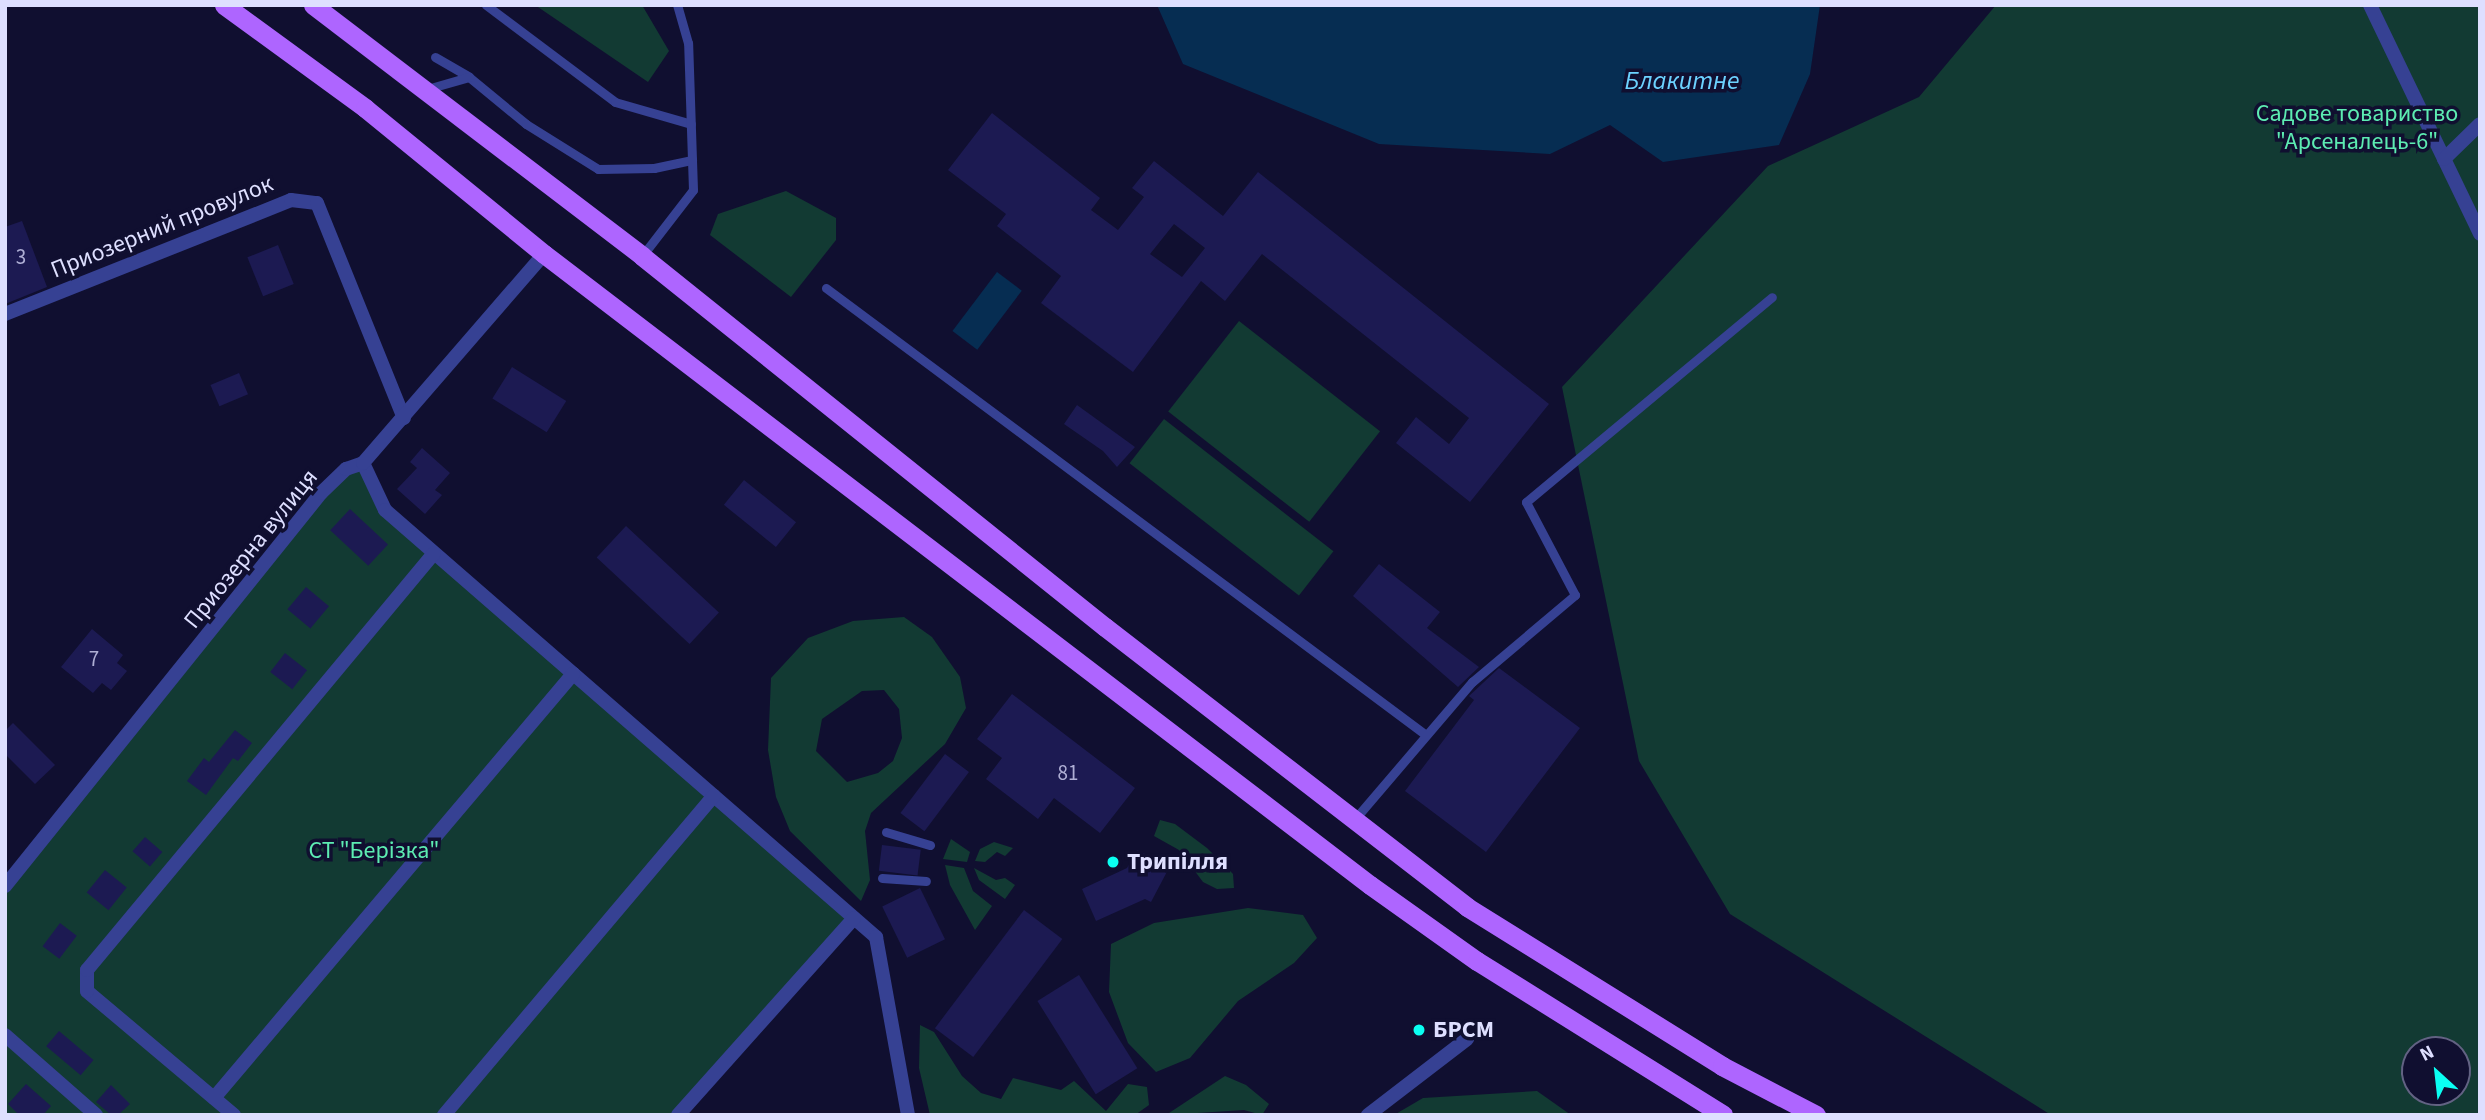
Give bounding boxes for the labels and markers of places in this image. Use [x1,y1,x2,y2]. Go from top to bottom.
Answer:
place label: Трипілля [1127,848,1228,876]
marker: Трипілля [1105,854,1121,870]
place label: БРСМ [1433,1016,1494,1044]
marker: БРСМ [1411,1022,1427,1038]

